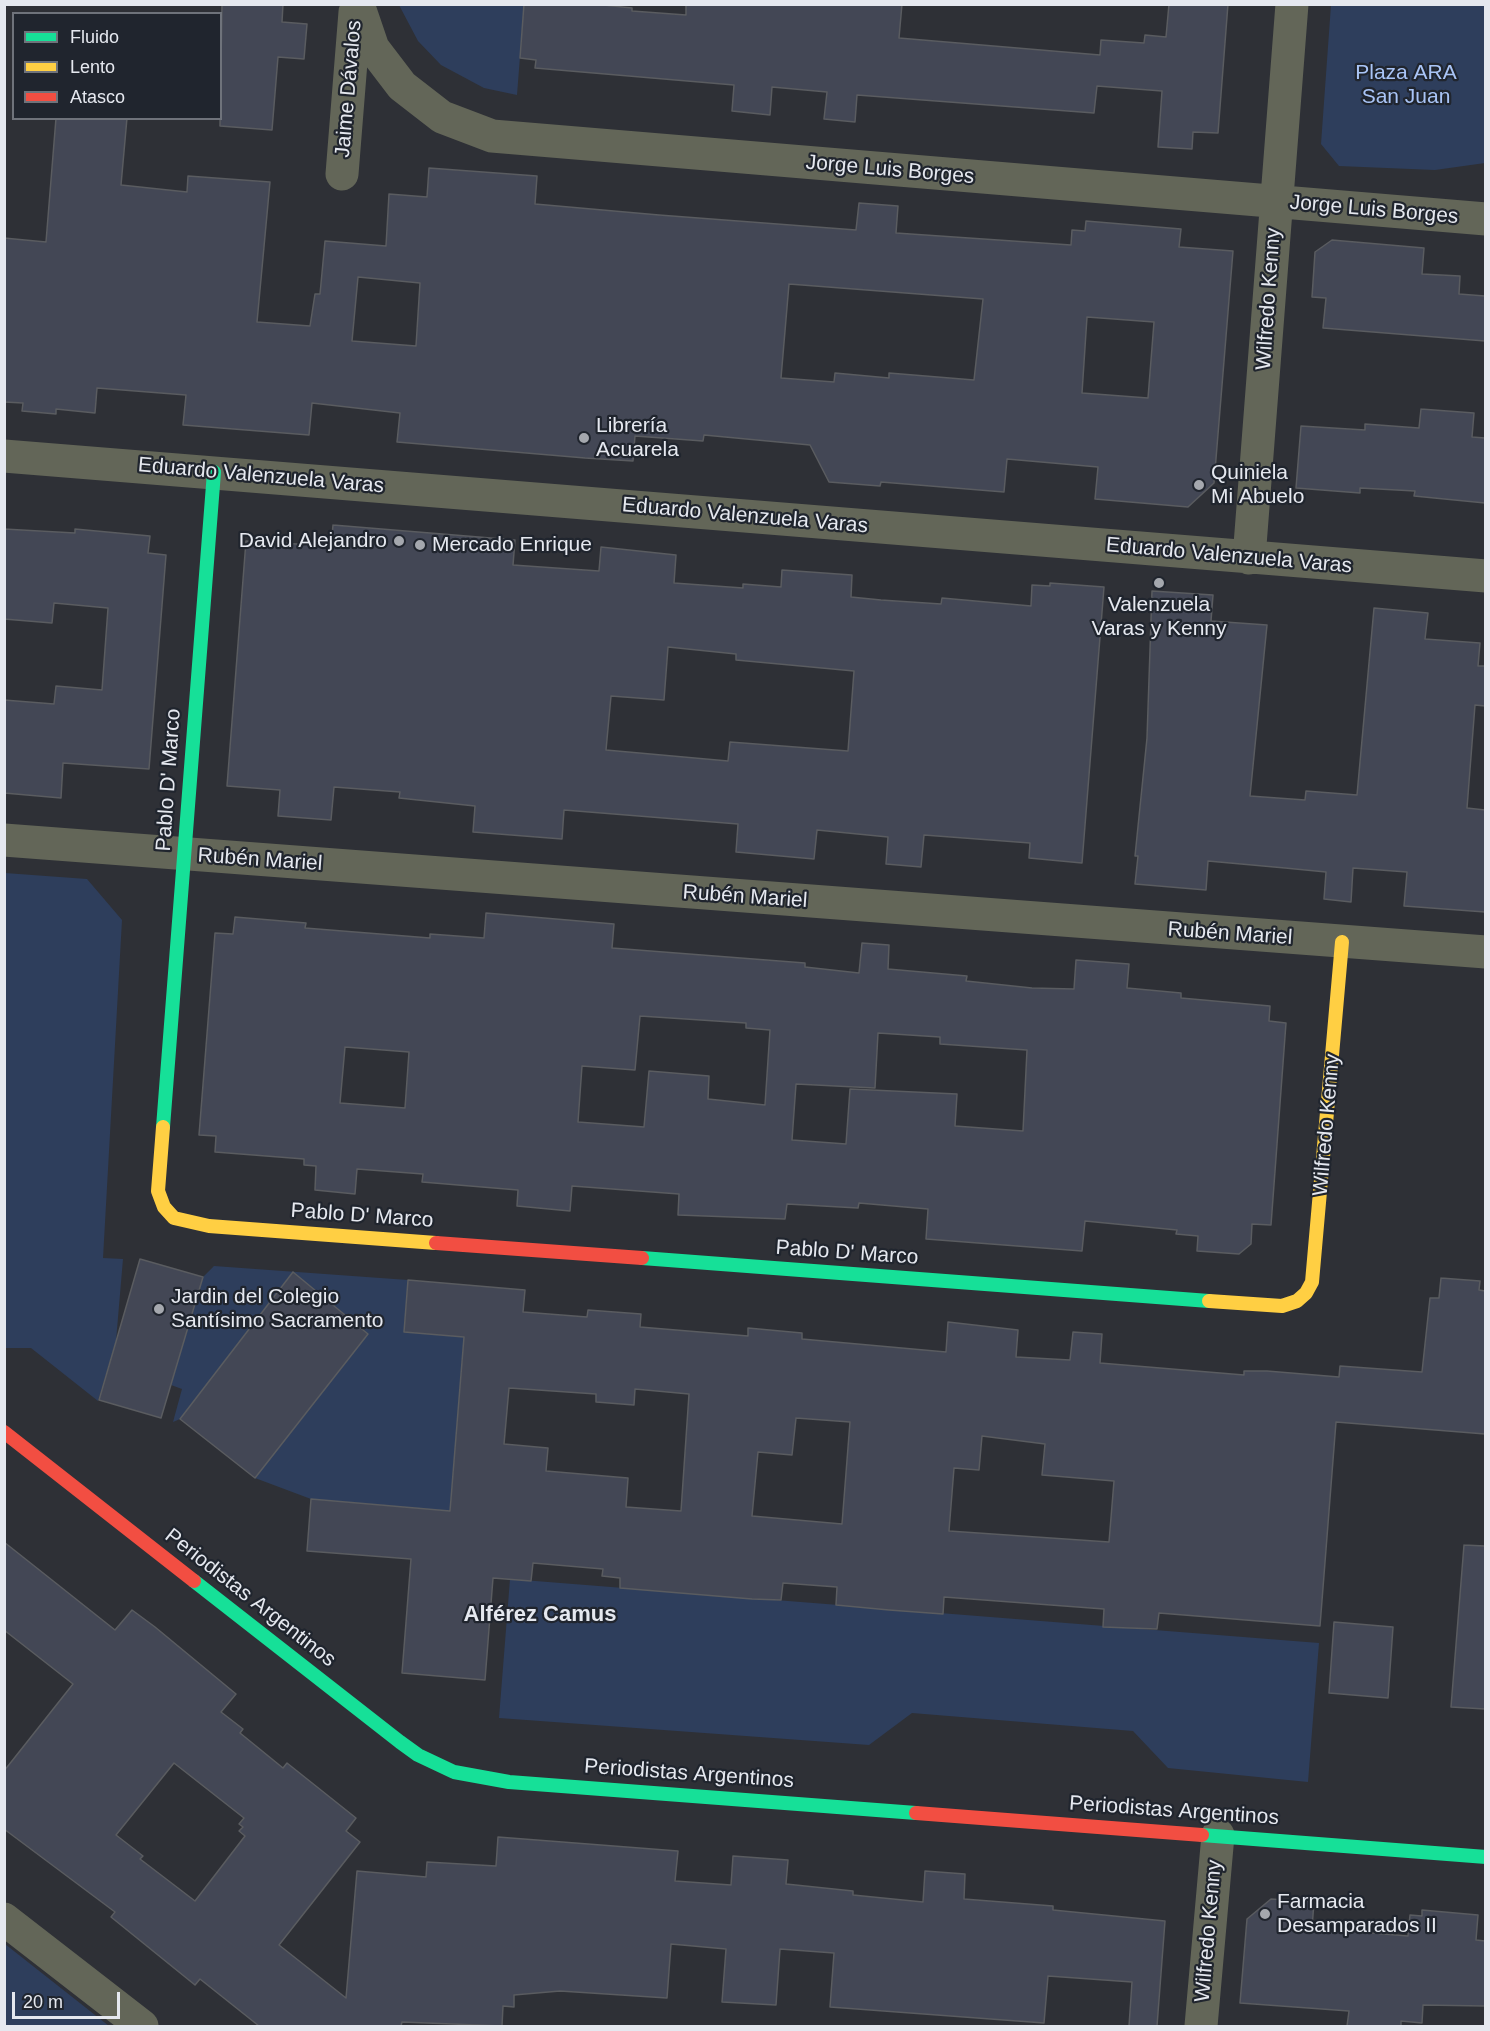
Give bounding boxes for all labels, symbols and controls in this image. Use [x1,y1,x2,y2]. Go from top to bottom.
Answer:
legend [12,12,222,120]
street label: Jaime Dávalos [330,19,368,159]
text: Fluido [70,27,119,47]
text: Lento [70,57,115,77]
park label: Plaza ARA San Juan [1355,60,1457,110]
text: Atasco [70,87,125,107]
street label: Jorge Luis Borges [805,150,975,190]
street label: Jorge Luis Borges [1289,190,1459,230]
street label: Wilfredo Kenny [1251,227,1287,371]
place label: Librería Acuarela [596,413,679,463]
marker: Librería Acuarela [577,431,591,445]
street label: Eduardo Valenzuela Varas [137,453,385,499]
place label: Quiniela Mi Abuelo [1211,460,1304,510]
marker: Quiniela Mi Abuelo [1192,478,1206,492]
street label: Eduardo Valenzuela Varas [621,493,869,539]
place label: David Alejandro [239,528,387,554]
place label: Mercado Enrique [432,532,592,558]
street label: Eduardo Valenzuela Varas [1105,533,1353,579]
marker: David Alejandro [392,534,406,548]
marker: Mercado Enrique [413,538,427,552]
marker: Valenzuela Varas y Kenny [1152,576,1166,590]
place label: Valenzuela Varas y Kenny [1091,592,1227,642]
street label: Pablo D' Marco [151,708,187,852]
street label: Rubén Mariel [197,843,323,877]
street label: Rubén Mariel [682,880,808,914]
street label: Rubén Mariel [1167,917,1293,951]
street label: Wilfredo Kenny [1308,1053,1346,1197]
street label: Pablo D' Marco [290,1198,434,1234]
street label: Pablo D' Marco [775,1235,919,1271]
place label: Jardin del Colegio Santísimo Sacramento [171,1284,383,1334]
marker: Jardin del Colegio Santísimo Sacramento [152,1302,166,1316]
street label: Periodistas Argentinos [159,1523,341,1673]
district label: Alférez Camus [464,1602,616,1628]
street label: Periodistas Argentinos [583,1754,795,1794]
street label: Periodistas Argentinos [1068,1791,1280,1831]
street label: Wilfredo Kenny [1190,1859,1228,2003]
place label: Farmacia Desamparados II [1277,1889,1437,1939]
marker: Farmacia Desamparados II [1258,1907,1272,1921]
scale bar [15,1980,123,2018]
text: 20 m [23,1992,63,2012]

